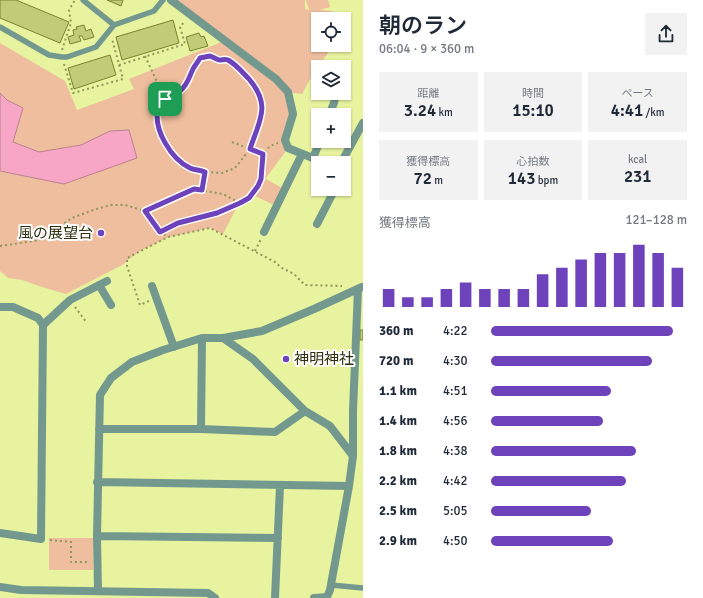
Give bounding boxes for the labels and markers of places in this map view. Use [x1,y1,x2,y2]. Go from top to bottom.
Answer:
pin [148,82,182,116]
place label: 風の展望台 [18,224,93,242]
marker: 風の展望台 [96,228,106,238]
place label: 神明神社 [294,350,354,368]
marker: 神明神社 [281,354,291,364]

